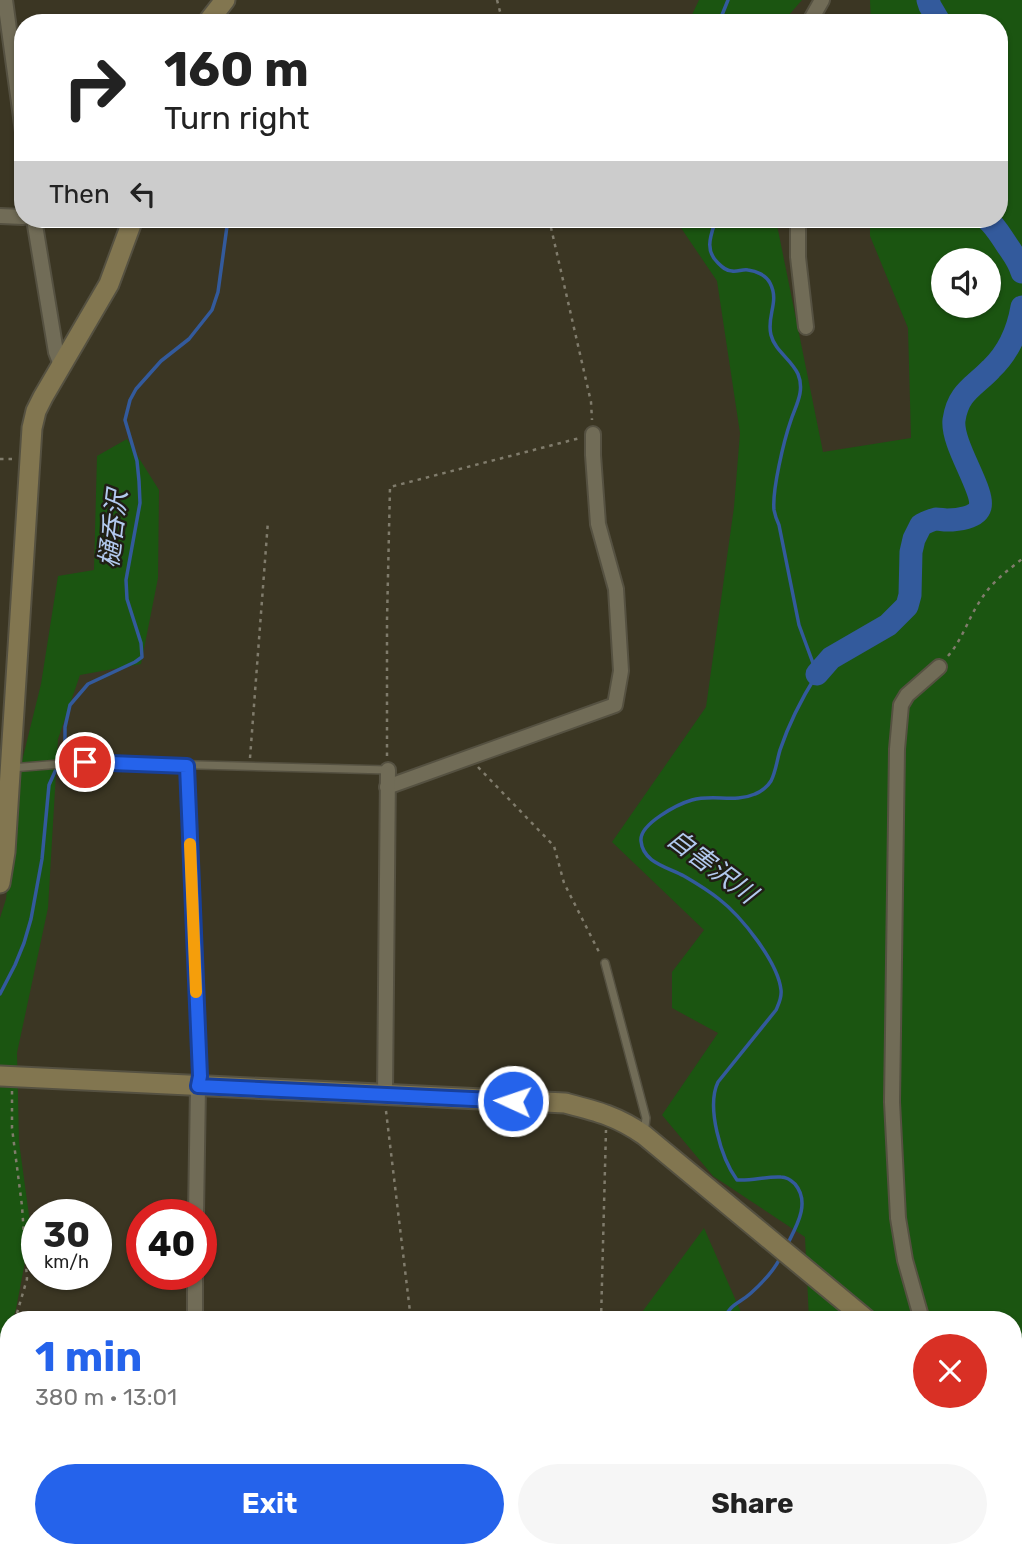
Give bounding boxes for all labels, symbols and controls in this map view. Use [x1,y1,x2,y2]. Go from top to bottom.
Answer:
text: 160 m [164,40,309,98]
icon: right [49,42,140,133]
text: Turn right [164,99,309,137]
icon: left [124,175,162,213]
text: Then [49,179,110,210]
map controls [931,248,1001,318]
button: sound [931,248,1001,318]
water label: 樋呑沢 [93,485,134,570]
pin [55,732,115,792]
icon: arrive [66,743,104,781]
water label: 自害沢川 [661,823,765,912]
position arrow [476,1064,550,1138]
speed limit sign: 40 [126,1199,217,1290]
text: 30 [43,1214,90,1256]
text: km/h [44,1251,89,1273]
text: 1 min [35,1332,142,1382]
button: close [913,1334,987,1408]
text: 380 m · 13:01 [35,1383,177,1411]
button: Exit [35,1464,504,1544]
button: Share [518,1464,987,1544]

